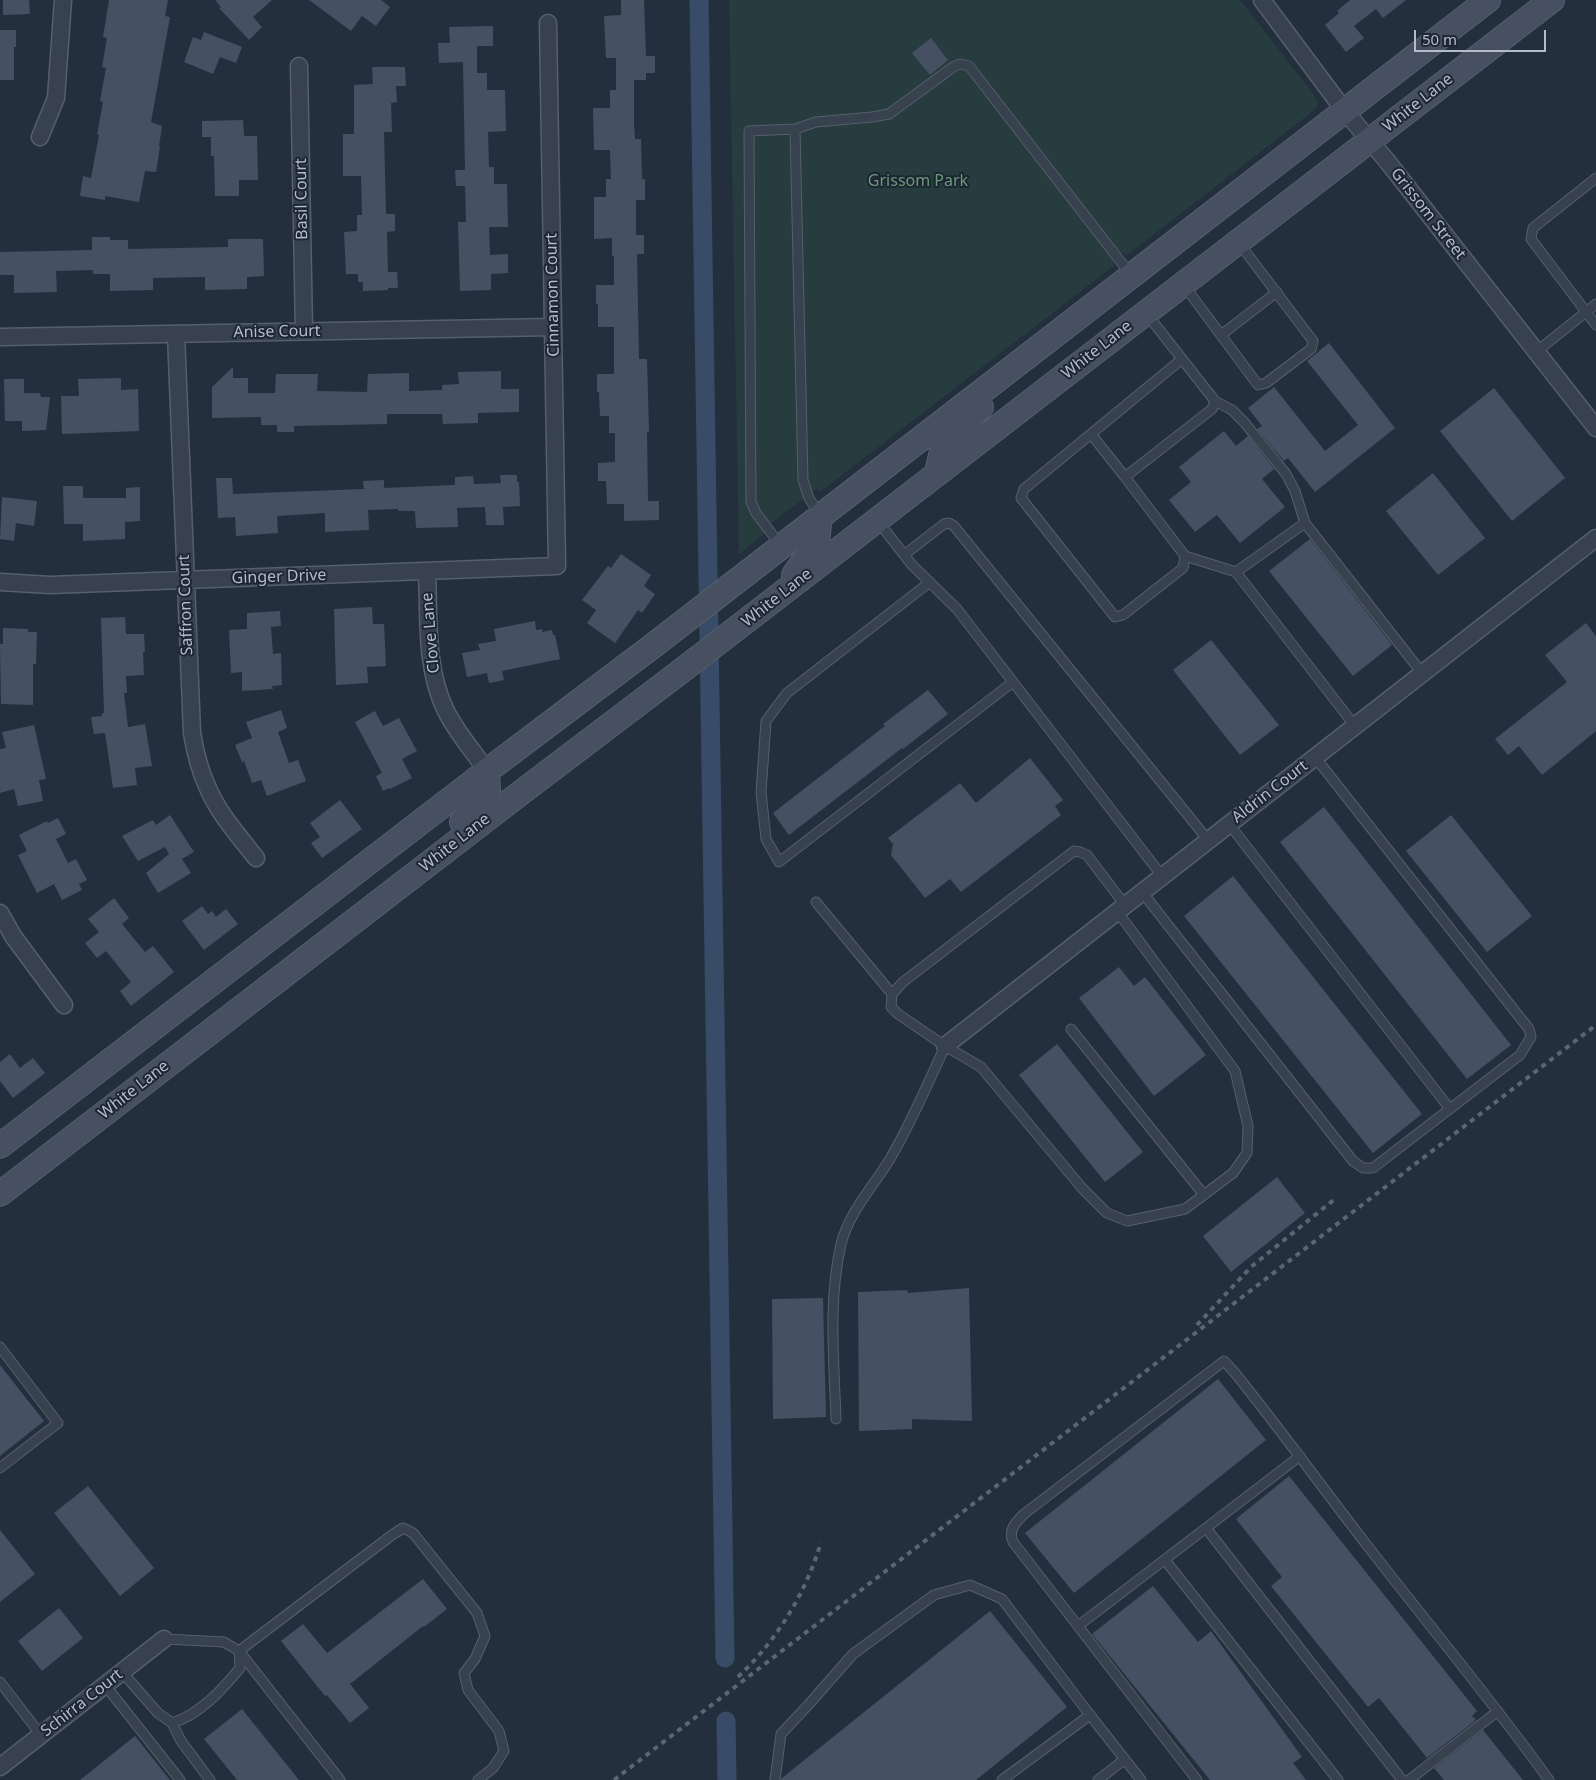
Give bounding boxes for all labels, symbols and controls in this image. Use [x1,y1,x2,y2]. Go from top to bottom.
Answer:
scale bar [1416,20,1548,52]
text: 50 m [1422,29,1457,49]
street label: White Lane [1379,70,1457,136]
street label: Basil Court [292,158,312,240]
street label: Grissom Street [1386,164,1470,264]
park label: Grissom Park [868,171,968,191]
street label: Cinnamon Court [542,233,564,357]
street label: White Lane [1058,317,1136,383]
street label: Anise Court [233,322,321,342]
street label: Saffron Court [175,554,197,656]
street label: White Lane [738,565,816,631]
street label: Ginger Drive [231,566,327,588]
street label: Clove Lane [418,592,444,674]
street label: Aldrin Court [1228,756,1312,828]
street label: White Lane [416,810,494,876]
street label: White Lane [95,1057,173,1123]
street label: Schirra Court [37,1665,127,1741]

